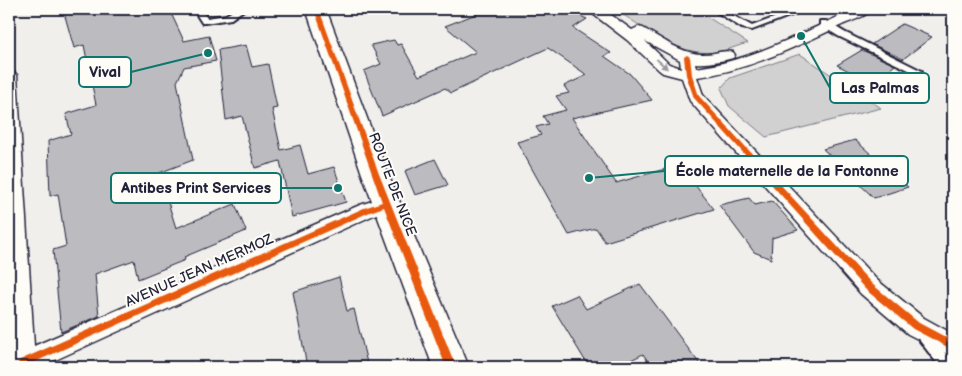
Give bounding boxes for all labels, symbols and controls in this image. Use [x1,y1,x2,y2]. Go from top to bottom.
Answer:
callout: Vival [79,57,131,87]
one-way arrow [656,59,669,70]
text: Vival [89,63,121,82]
callout: Las Palmas [830,73,929,103]
text: Las Palmas [841,79,919,98]
street label: ROUTE DE NICE [365,130,420,238]
callout: École maternelle de la Fontonne [665,156,908,186]
text: École maternelle de la Fontonne [675,161,899,181]
callout: Antibes Print Services [111,173,281,203]
text: Antibes Print Services [120,179,271,198]
street label: AVENUE JEAN MERMOZ [123,230,276,311]

